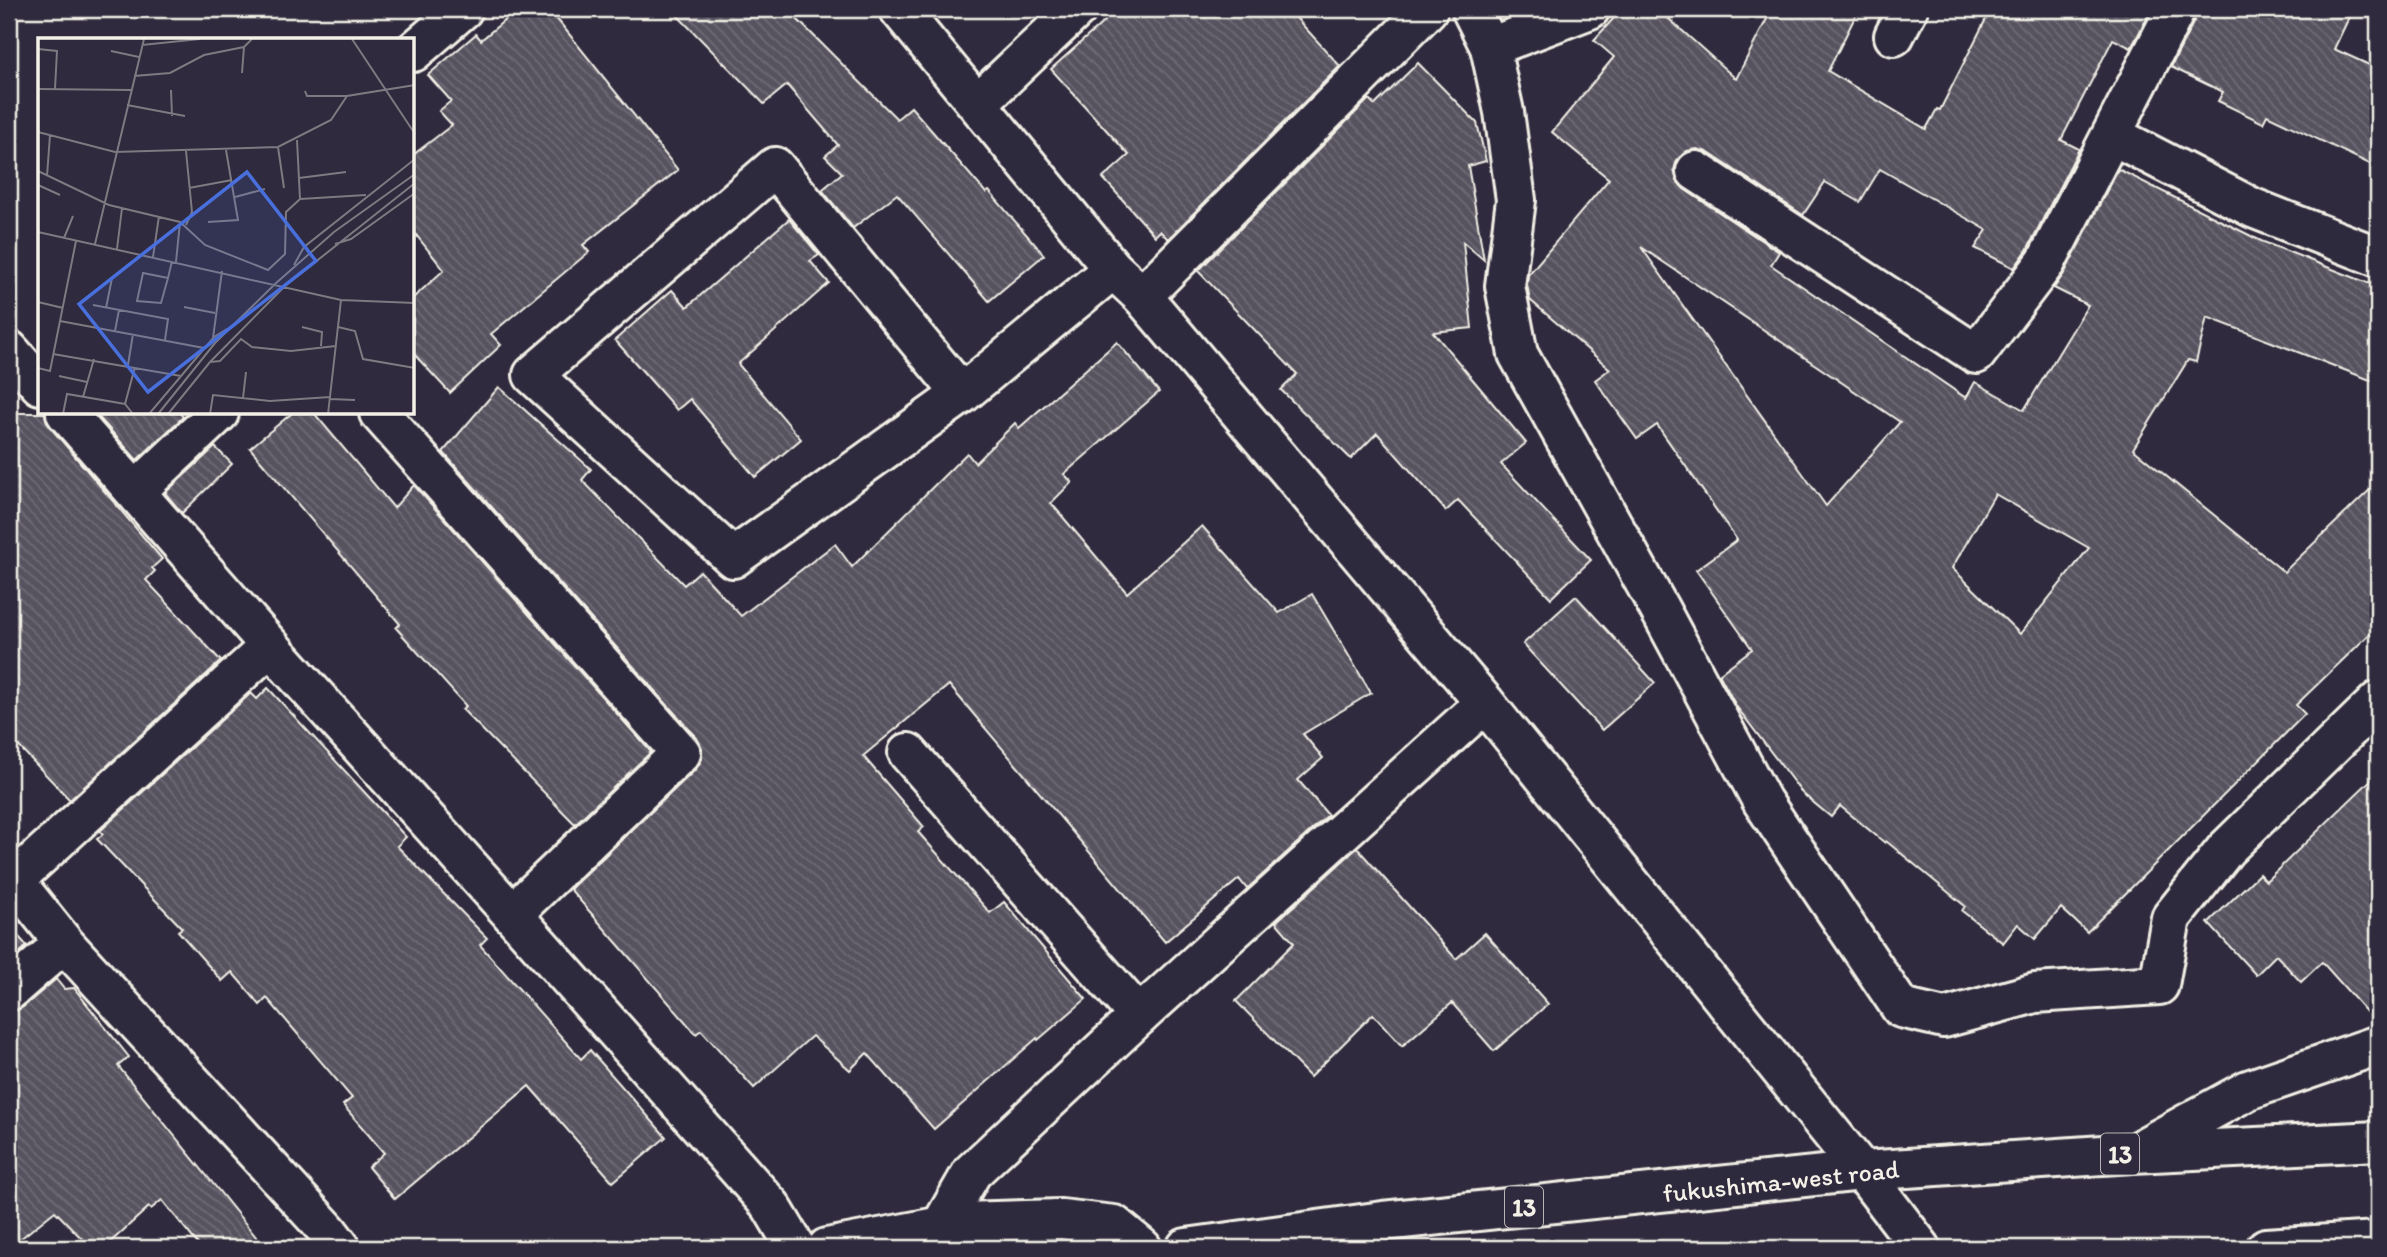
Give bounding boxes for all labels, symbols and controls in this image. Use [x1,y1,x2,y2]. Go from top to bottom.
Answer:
inset map [38,38,415,415]
road number: 13 [2101,1134,2139,1174]
street label: fukushima-west road [1661,1153,1901,1209]
road number: 13 [1505,1186,1543,1227]

